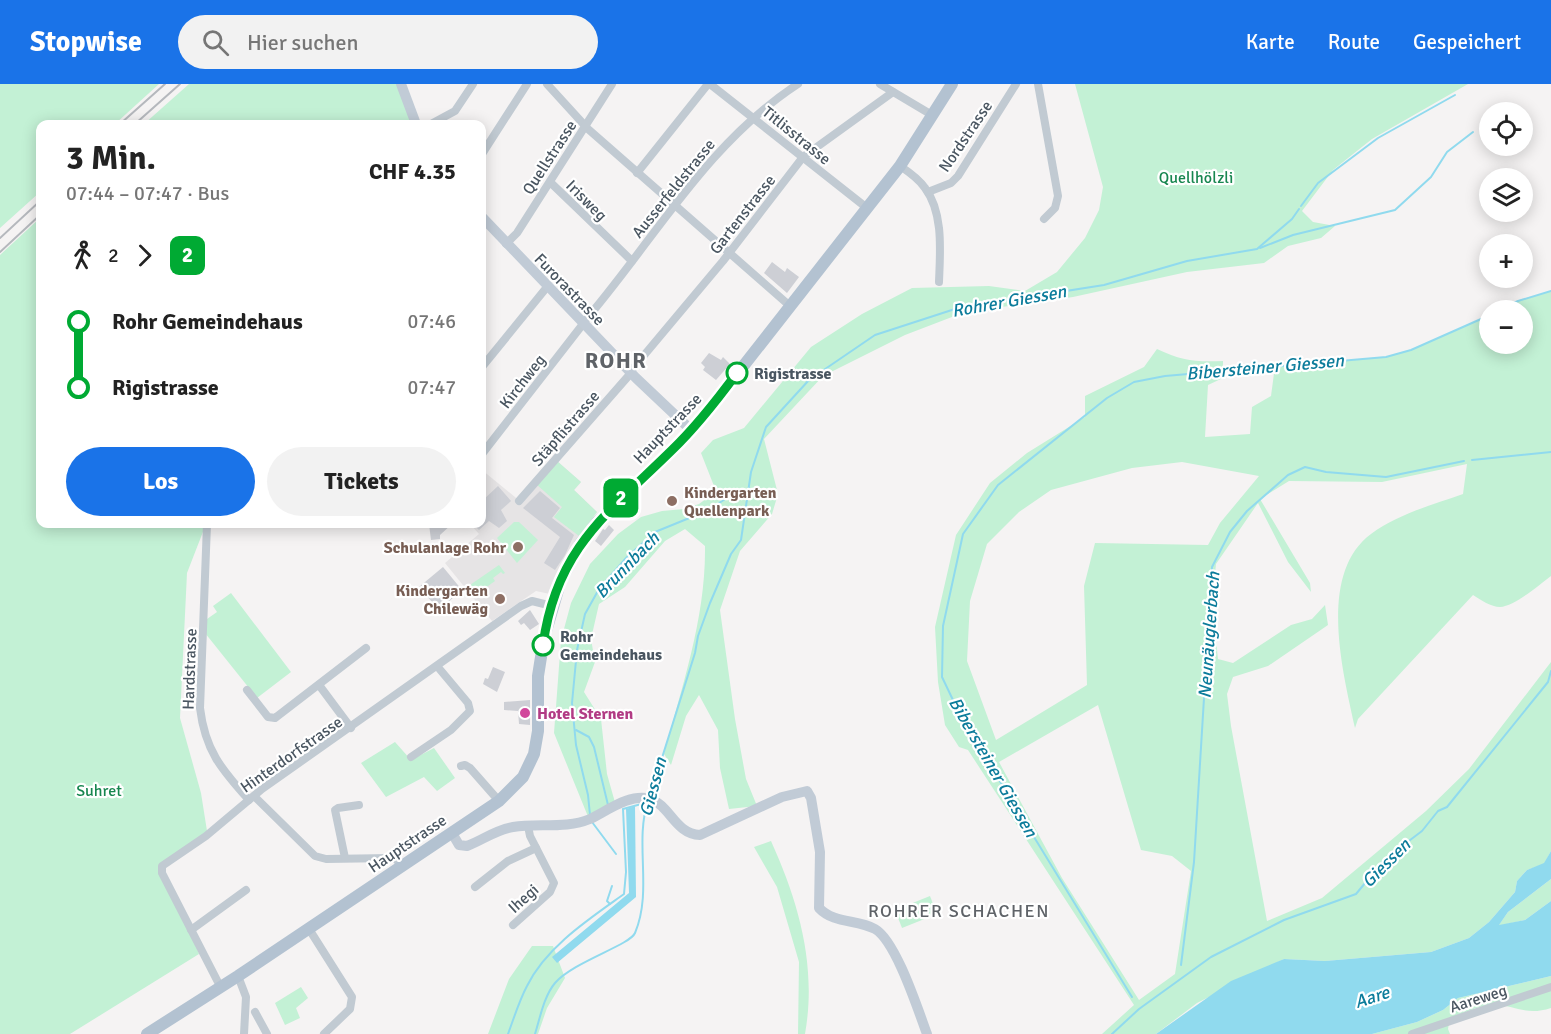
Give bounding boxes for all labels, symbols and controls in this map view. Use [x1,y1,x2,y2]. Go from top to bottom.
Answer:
search box [178,15,598,69]
text: Stopwise [30,25,142,59]
icon: search [199,26,232,59]
text: Hier suchen [247,29,359,56]
text: Karte [1246,29,1295,55]
text: Route [1328,29,1380,55]
text: Gespeichert [1413,29,1521,55]
street label: Nordstrasse [935,97,997,176]
street label: Titlisstrasse [758,102,835,169]
map controls [1479,102,1533,354]
button: locate [1479,102,1533,156]
street label: Quellstrasse [518,117,581,199]
street label: Ausserfeldstrasse [628,135,720,242]
text: 3 Min. [66,138,156,179]
text: CHF 4.35 [369,158,456,185]
park label: Quellhölzli [1159,168,1233,188]
button: layers [1479,168,1533,222]
street label: Gartenstrasse [706,171,780,258]
street label: Irisweg [562,176,611,225]
text: 07:44 – 07:47 · Bus [66,181,229,206]
button: + [1479,234,1533,288]
icon: walk [66,239,99,272]
icon: forward [128,239,161,272]
text: 2 [182,242,193,268]
text: 2 [108,243,119,268]
street label: Furorastrasse [530,249,609,330]
water label: Rohrer Giessen [950,280,1069,322]
button: − [1479,300,1533,354]
text: Rohr Gemeindehaus [112,308,303,335]
text: 07:46 [407,309,456,334]
district label: ROHR [585,347,647,374]
water label: Bibersteiner Giessen [1185,349,1346,385]
street label: Kirchweg [495,351,550,413]
marker: Rigistrasse [726,362,748,384]
place label: Rigistrasse [754,364,832,384]
text: Rigistrasse [112,374,219,401]
text: 07:47 [407,375,456,400]
street label: Stäpflistrasse [527,387,604,471]
street label: Hauptstrasse [629,389,706,468]
button: Los [66,447,255,516]
button: Tickets [267,447,456,516]
line badge: 2 [602,478,640,518]
place label: Kindergarten Quellenpark [684,483,777,521]
text: 2 [615,485,627,511]
marker: Kindergarten Quellenpark [665,494,679,508]
water label: Brunnbach [590,526,665,603]
place label: Schulanlage Rohr [384,538,507,558]
marker: Schulanlage Rohr [511,540,525,554]
water label: Neunäuglerbach [1194,570,1224,699]
place label: Kindergarten Chilewäg [396,581,488,619]
marker: Kindergarten Chilewäg [493,592,507,606]
place label: Rohr Gemeindehaus [560,627,662,665]
street label: Hardstrasse [179,628,201,710]
marker: Rohr Gemeindehaus [532,634,554,656]
water label: Bibersteiner Giessen [944,693,1043,842]
place label: Hotel Sternen [537,704,633,724]
marker: Hotel Sternen [518,706,532,720]
street label: Hinterdorfstrasse [237,712,346,797]
water label: Giessen [635,754,672,819]
park label: Suhret [76,781,122,801]
street label: Hauptstrasse [365,810,451,877]
water label: Giessen [1357,833,1416,892]
street label: Ihegi [504,880,543,918]
district label: ROHRER SCHACHEN [868,900,1050,922]
street label: Aareweg [1447,980,1509,1018]
water label: Aare [1352,981,1393,1013]

